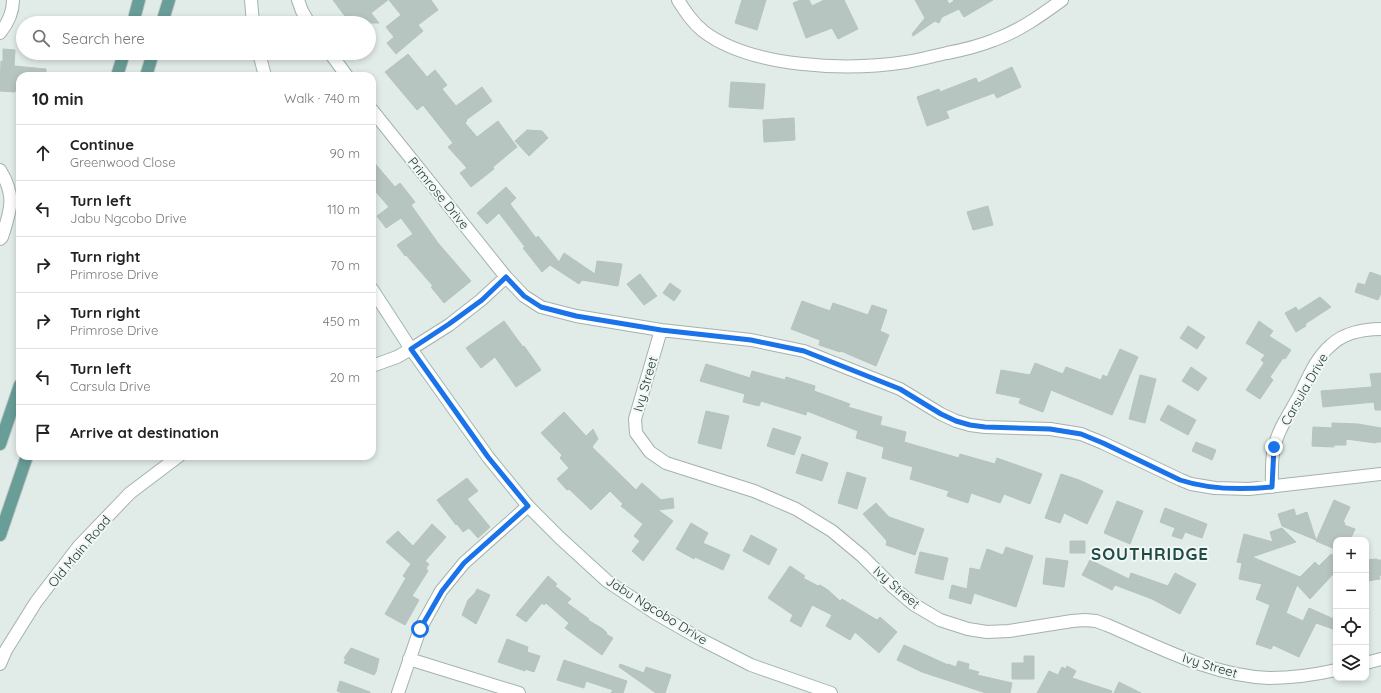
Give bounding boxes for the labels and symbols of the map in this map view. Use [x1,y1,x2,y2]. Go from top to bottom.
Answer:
street label: Primrose Drive [405,154,473,232]
street label: Carsula Drive [1277,350,1331,428]
street label: Ivy Street [630,355,660,413]
route end [1265,438,1283,456]
street label: Old Main Road [44,512,114,590]
district label: SOUTHRIDGE [1091,543,1209,564]
street label: Ivy Street [870,562,924,612]
street label: Jabu Ngcobo Drive [603,572,711,648]
route start [411,620,429,638]
street label: Ivy Street [1181,649,1239,681]

